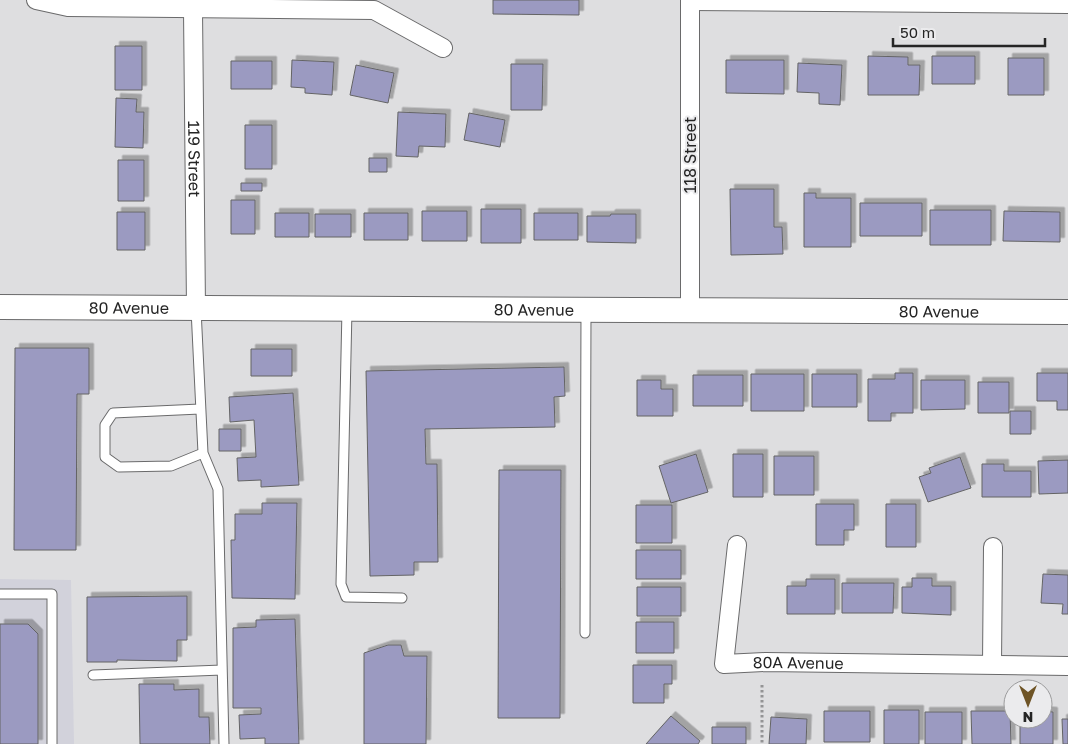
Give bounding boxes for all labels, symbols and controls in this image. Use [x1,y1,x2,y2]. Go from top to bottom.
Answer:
scale bar [893,15,1046,47]
text: 50 m [900,23,935,41]
street label: 118 Street [680,117,700,193]
street label: 119 Street [184,121,205,197]
street label: 80 Avenue [89,297,169,318]
street label: 80 Avenue [494,299,574,320]
street label: 80 Avenue [899,301,979,322]
street label: 80A Avenue [752,652,844,673]
north arrow [1003,679,1053,729]
text: N [1023,709,1033,726]

